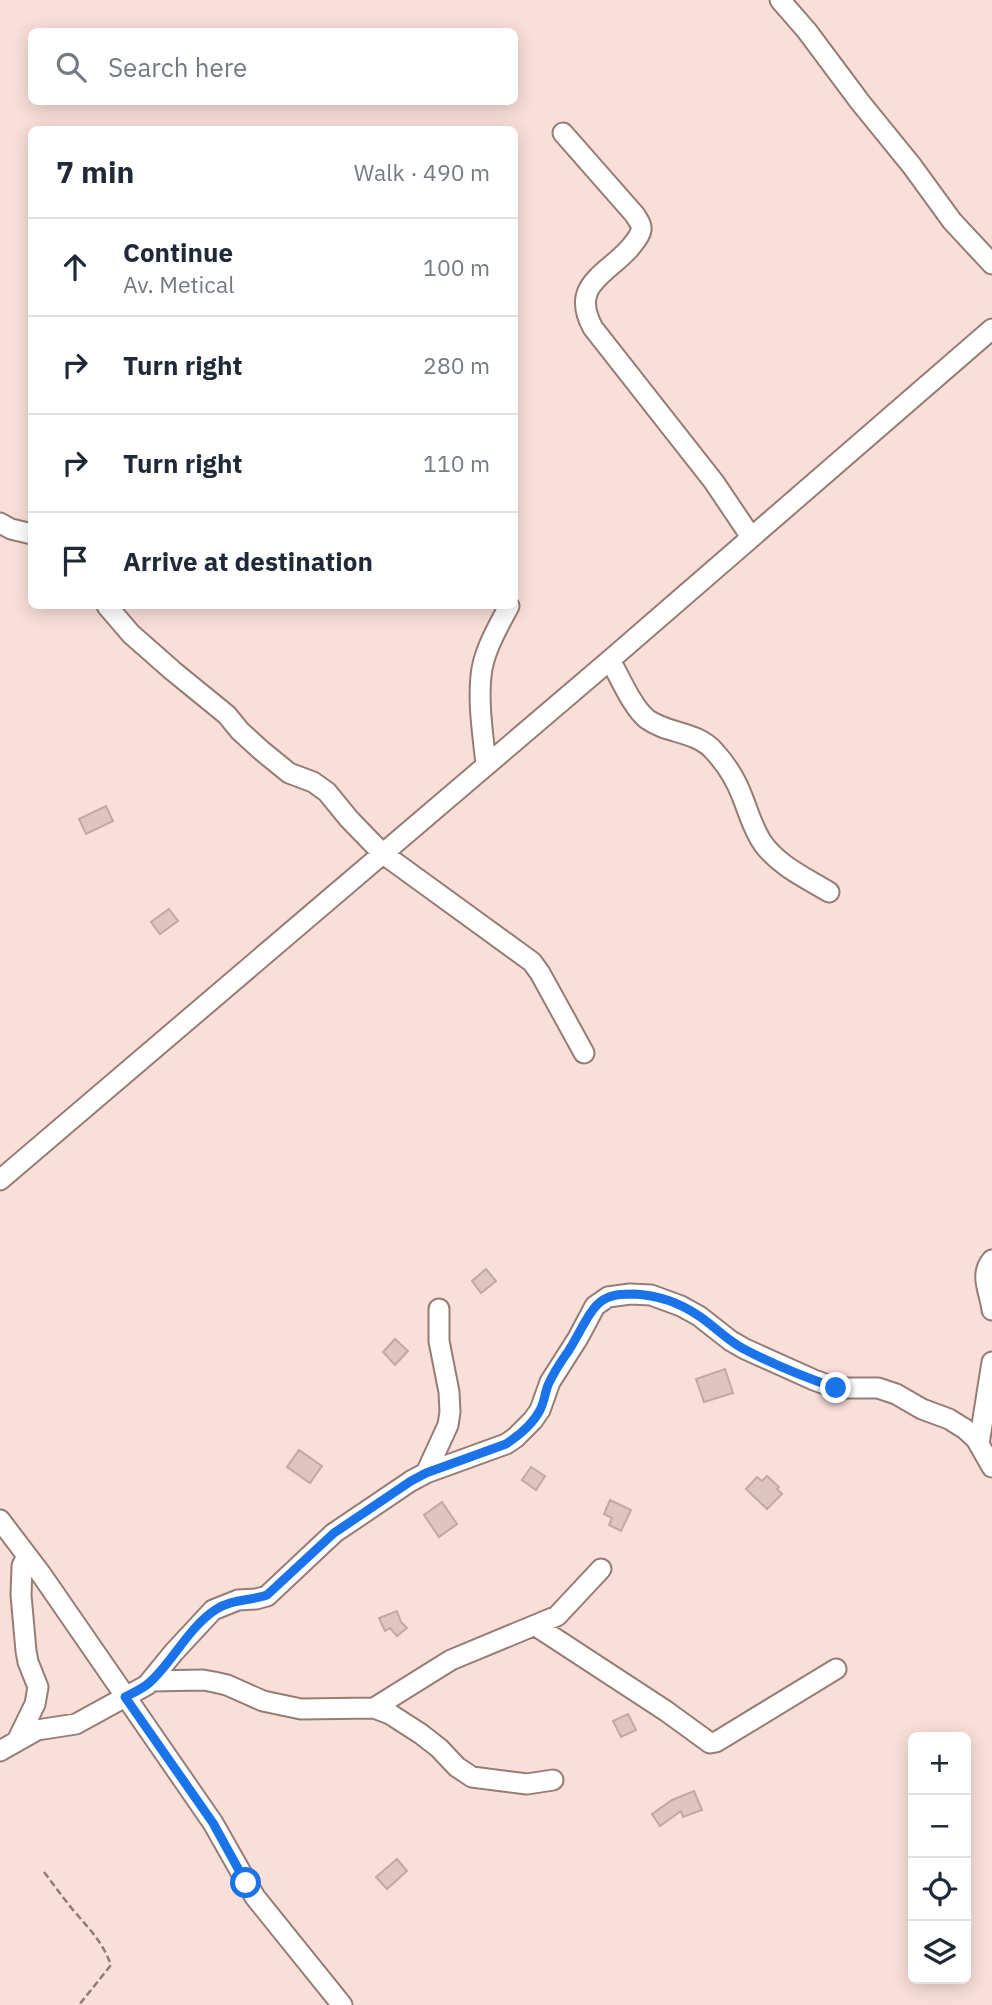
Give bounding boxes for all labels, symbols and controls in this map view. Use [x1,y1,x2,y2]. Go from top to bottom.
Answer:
search box [28,28,518,105]
icon: search [52,48,90,86]
text: Search here [108,50,247,84]
text: 7 min [56,152,134,191]
text: Walk · 490 m [354,157,490,187]
text: Continue [123,235,233,269]
icon: ahead [56,248,94,286]
text: 100 m [423,252,490,282]
text: Av. Metical [123,269,234,299]
icon: right [56,346,94,384]
text: Turn right [123,348,242,382]
text: 280 m [423,350,490,380]
icon: right [56,444,94,482]
text: Turn right [123,446,242,480]
text: 110 m [423,448,490,478]
icon: arrive [56,542,94,580]
text: Arrive at destination [123,544,373,578]
route end [820,1372,851,1403]
map controls [908,1732,971,1984]
button: + [908,1732,971,1795]
button: − [908,1795,971,1858]
button: locate [908,1858,971,1921]
route start [230,1867,261,1898]
button: layers [908,1921,971,1984]

